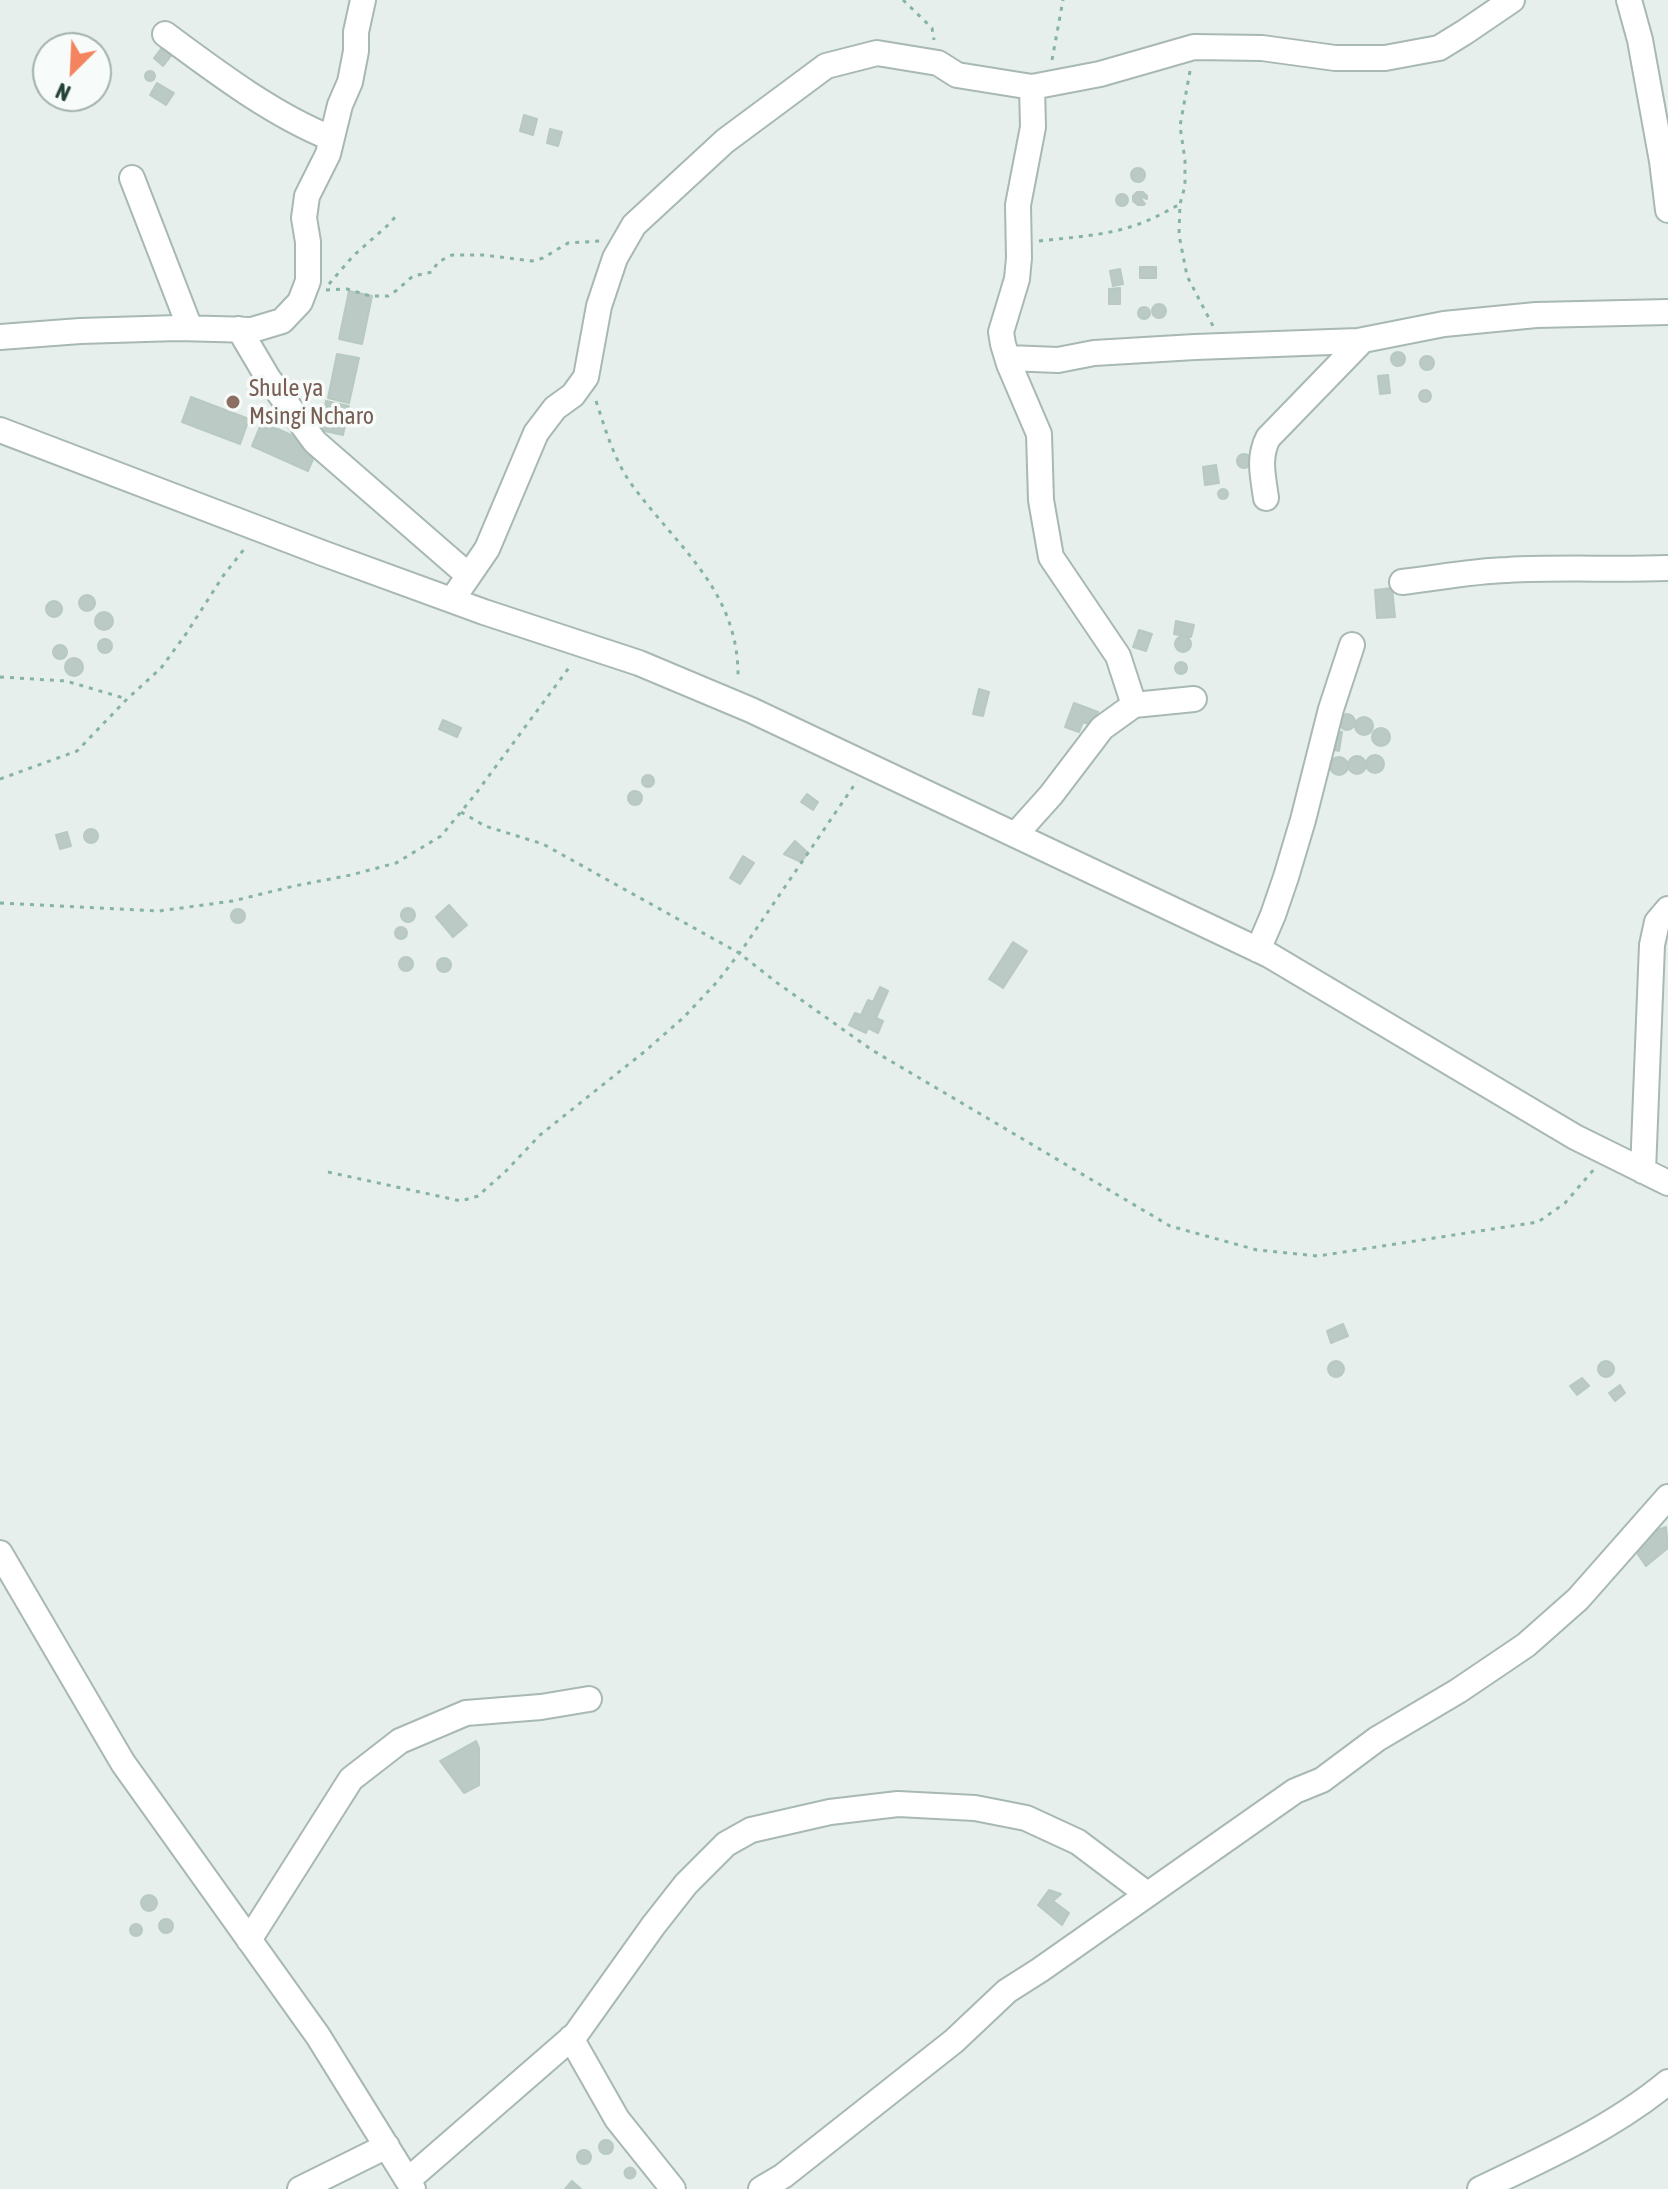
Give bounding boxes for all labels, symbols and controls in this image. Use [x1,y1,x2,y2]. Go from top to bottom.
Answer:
north arrow [32,32,112,112]
text: N [52,78,74,107]
place label: Shule ya Msingi Ncharo [249,374,374,430]
marker: Shule ya Msingi Ncharo [224,393,242,411]

